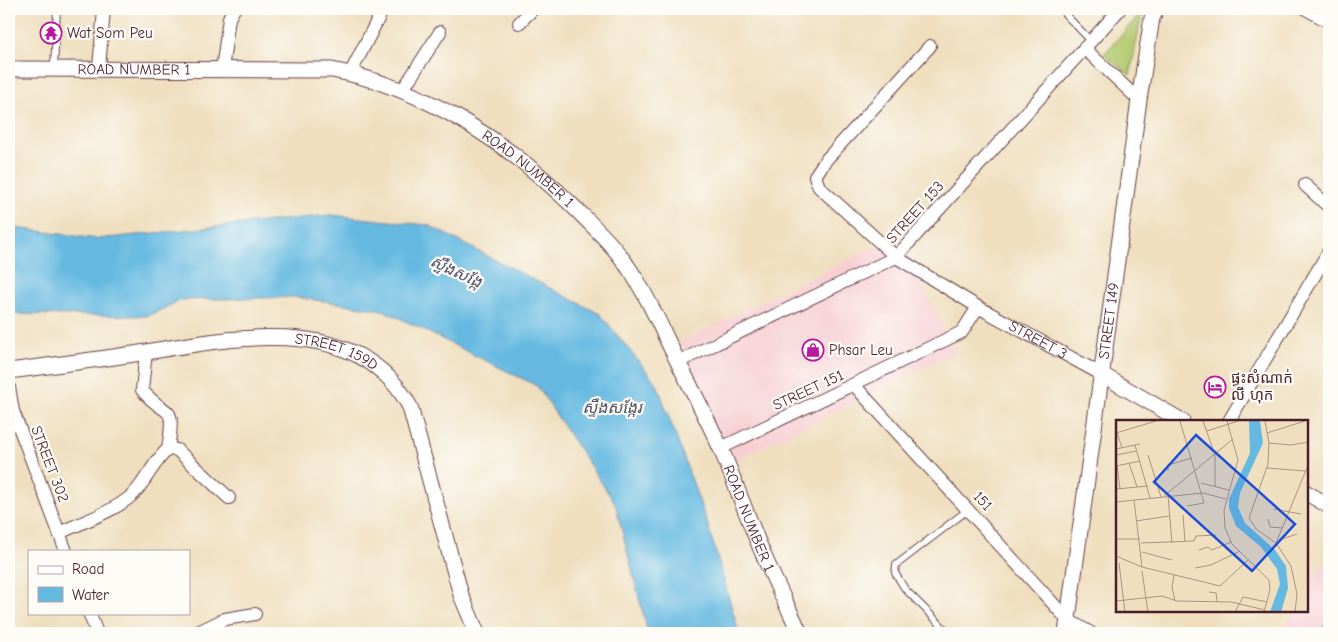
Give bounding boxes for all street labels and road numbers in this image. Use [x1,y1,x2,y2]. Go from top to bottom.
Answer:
street label: ROAD NUMBER 1 [78,60,191,79]
street label: ROAD NUMBER 1 [479,126,578,211]
street label: STREET 153 [882,177,948,247]
street label: STREET 149 [1095,281,1123,360]
street label: STREET 3 [1006,317,1070,363]
street label: STREET 159D [294,329,382,374]
street label: STREET 151 [770,366,846,414]
street label: STREET 302 [27,423,73,505]
street label: ROAD NUMBER 1 [720,462,779,574]
street label: 151 [970,488,996,514]

